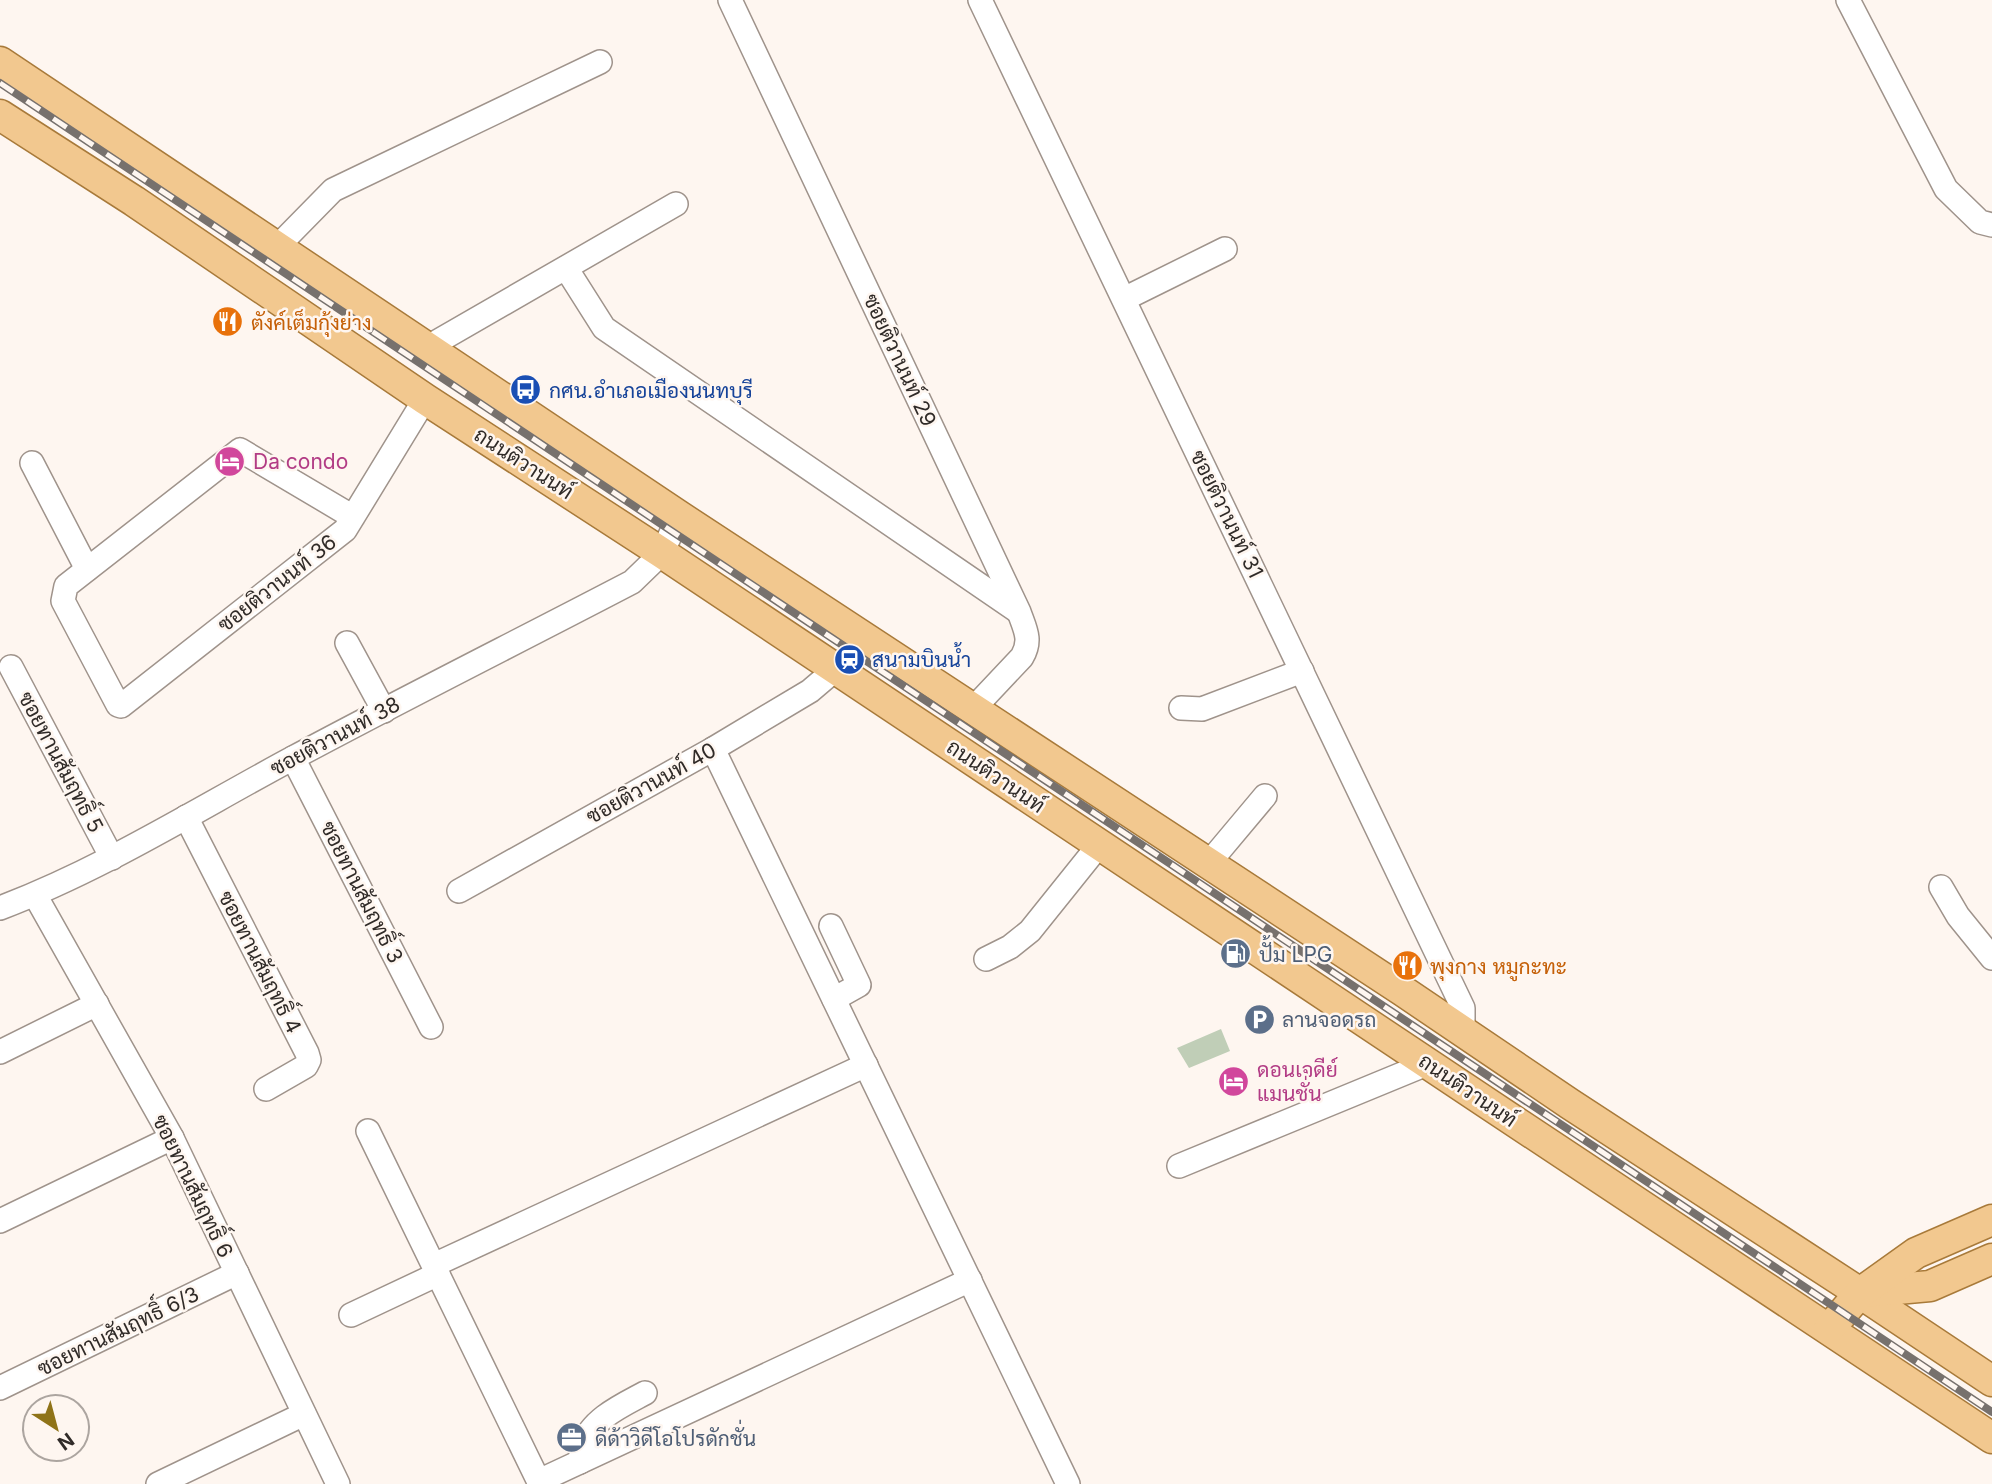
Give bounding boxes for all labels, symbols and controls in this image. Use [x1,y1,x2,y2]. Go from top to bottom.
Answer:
street label: ซอยติวานนท์ 29 [858,289,943,430]
restaurant icon: ตังค์เต็มกุ้งย่าง [211,305,245,339]
place label: ตังค์เต็มกุ้งย่าง [251,308,371,337]
bus stop icon: กศน.อำเภอเมืองนนทบุรี [509,373,543,407]
place label: กศน.อำเภอเมืองนนทบุรี [549,377,753,405]
street label: ถนนติวานนท์ [470,421,579,504]
hotel icon: Da condo [213,444,247,478]
street label: ซอยติวานนท์ 31 [1185,446,1270,582]
place label: Da condo [253,449,348,474]
street label: ซอยติวานนท์ 36 [212,528,341,637]
station icon: สนามบินน้ำ [832,642,866,676]
place label: สนามบินน้ำ [872,642,971,672]
street label: ซอยทานสัมฤทธิ์ 5 [13,684,115,837]
street label: ซอยติวานนท์ 38 [265,690,404,781]
street label: ถนนติวานนท์ [942,733,1050,818]
street label: ซอยติวานนท์ 40 [581,736,720,829]
street label: ซอยทานสัมฤทธิ์ 3 [315,814,415,967]
street label: ซอยทานสัมฤทธิ์ 4 [213,883,313,1037]
place label: ปั้ม LPG [1259,935,1333,967]
fuel station icon: ปั้ม LPG [1219,937,1253,971]
restaurant icon: พุงกาง หมูกะทะ [1390,949,1424,983]
place label: พุงกาง หมูกะทะ [1430,954,1567,982]
parking icon: ลานจอดรถ [1242,1002,1276,1036]
place label: ลานจอดรถ [1282,1007,1377,1032]
street label: ถนนติวานนท์ [1414,1047,1522,1132]
place label: ดอนเจดีย์ แมนชั่น [1257,1056,1338,1106]
hotel icon: ดอนเจดีย์ แมนชั่น [1217,1064,1251,1098]
street label: ซอยทานสัมฤทธิ์ 6 [148,1107,245,1262]
street label: ซอยทานสัมฤทธิ์ 6/3 [30,1275,203,1381]
north arrow [21,1393,91,1463]
place label: ดีด้าวิดีโอโปรดักชั่น [595,1419,756,1451]
office icon: ดีด้าวิดีโอโปรดักชั่น [555,1421,589,1455]
text: N [53,1428,78,1455]

